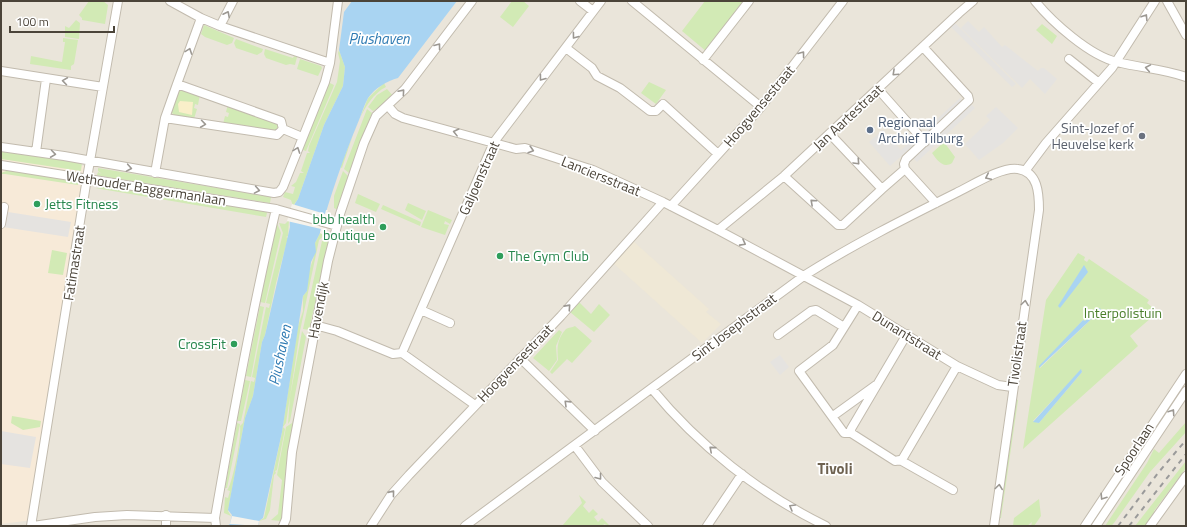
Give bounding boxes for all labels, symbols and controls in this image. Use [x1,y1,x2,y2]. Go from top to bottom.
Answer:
scale bar [10,8,114,34]
one-way arrow [222,10,230,18]
text: 100 m [16,12,49,31]
one-way arrow [1140,14,1147,21]
water label: Piushaven [348,27,410,50]
one-way arrow [573,31,580,38]
one-way arrow [433,43,440,50]
one-way arrow [184,48,193,55]
one-way arrow [797,52,804,59]
street label: Hoogvensestraat [718,60,799,151]
one-way arrow [1145,64,1151,72]
one-way arrow [892,69,900,76]
one-way arrow [540,74,547,81]
one-way arrow [62,77,68,86]
street label: Jan Aartestraat [808,79,887,155]
one-way arrow [397,90,404,97]
place label: Regionaal Archief Tilburg [878,111,963,148]
place label: Sint-Jozef of Heuvelse kerk [1051,117,1134,154]
one-way arrow [200,119,206,128]
marker: Regionaal Archief Tilburg [865,125,875,135]
one-way arrow [453,128,460,137]
marker: Sint-Jozef of Heuvelse kerk [1137,131,1147,141]
street label: Galjoenstraat [453,137,504,218]
one-way arrow [528,145,535,154]
one-way arrow [292,147,300,154]
one-way arrow [50,149,57,158]
street label: Lanciersstraat [558,150,644,201]
one-way arrow [852,157,860,165]
one-way arrow [126,163,132,172]
street label: Wethouder Baggermanlaan [65,164,228,211]
one-way arrow [985,172,993,180]
one-way arrow [254,185,260,194]
place label: Jetts Fitness [45,193,118,214]
marker: Jetts Fitness [32,199,42,209]
one-way arrow [810,199,818,207]
place label: bbb health boutique [313,208,375,245]
marker: bbb health boutique [378,222,388,232]
street label: Fatimastraat [57,224,90,302]
one-way arrow [739,238,746,245]
place label: The Gym Club [508,245,589,266]
marker: The Gym Club [495,251,505,261]
street label: Havendijk [302,279,333,340]
street label: Sint Josephstraat [687,288,780,365]
one-way arrow [1020,300,1029,306]
park label: Interpolistuin [1084,302,1162,323]
one-way arrow [563,305,570,312]
street label: Dunantstraat [868,305,946,364]
street label: Hoogvensestraat [472,319,557,406]
street label: Tivolistraat [1002,320,1032,388]
water label: Piushaven [262,322,297,387]
place label: CrossFit [178,333,226,354]
marker: CrossFit [229,339,239,349]
one-way arrow [564,401,572,408]
one-way arrow [1167,409,1175,416]
street label: Spoorlaan [1109,418,1159,479]
one-way arrow [709,447,717,454]
district label: Tivoli [817,457,853,480]
one-way arrow [594,473,601,480]
one-way arrow [994,484,1003,490]
one-way arrow [388,491,395,498]
one-way arrow [1101,493,1108,500]
one-way arrow [789,504,796,511]

